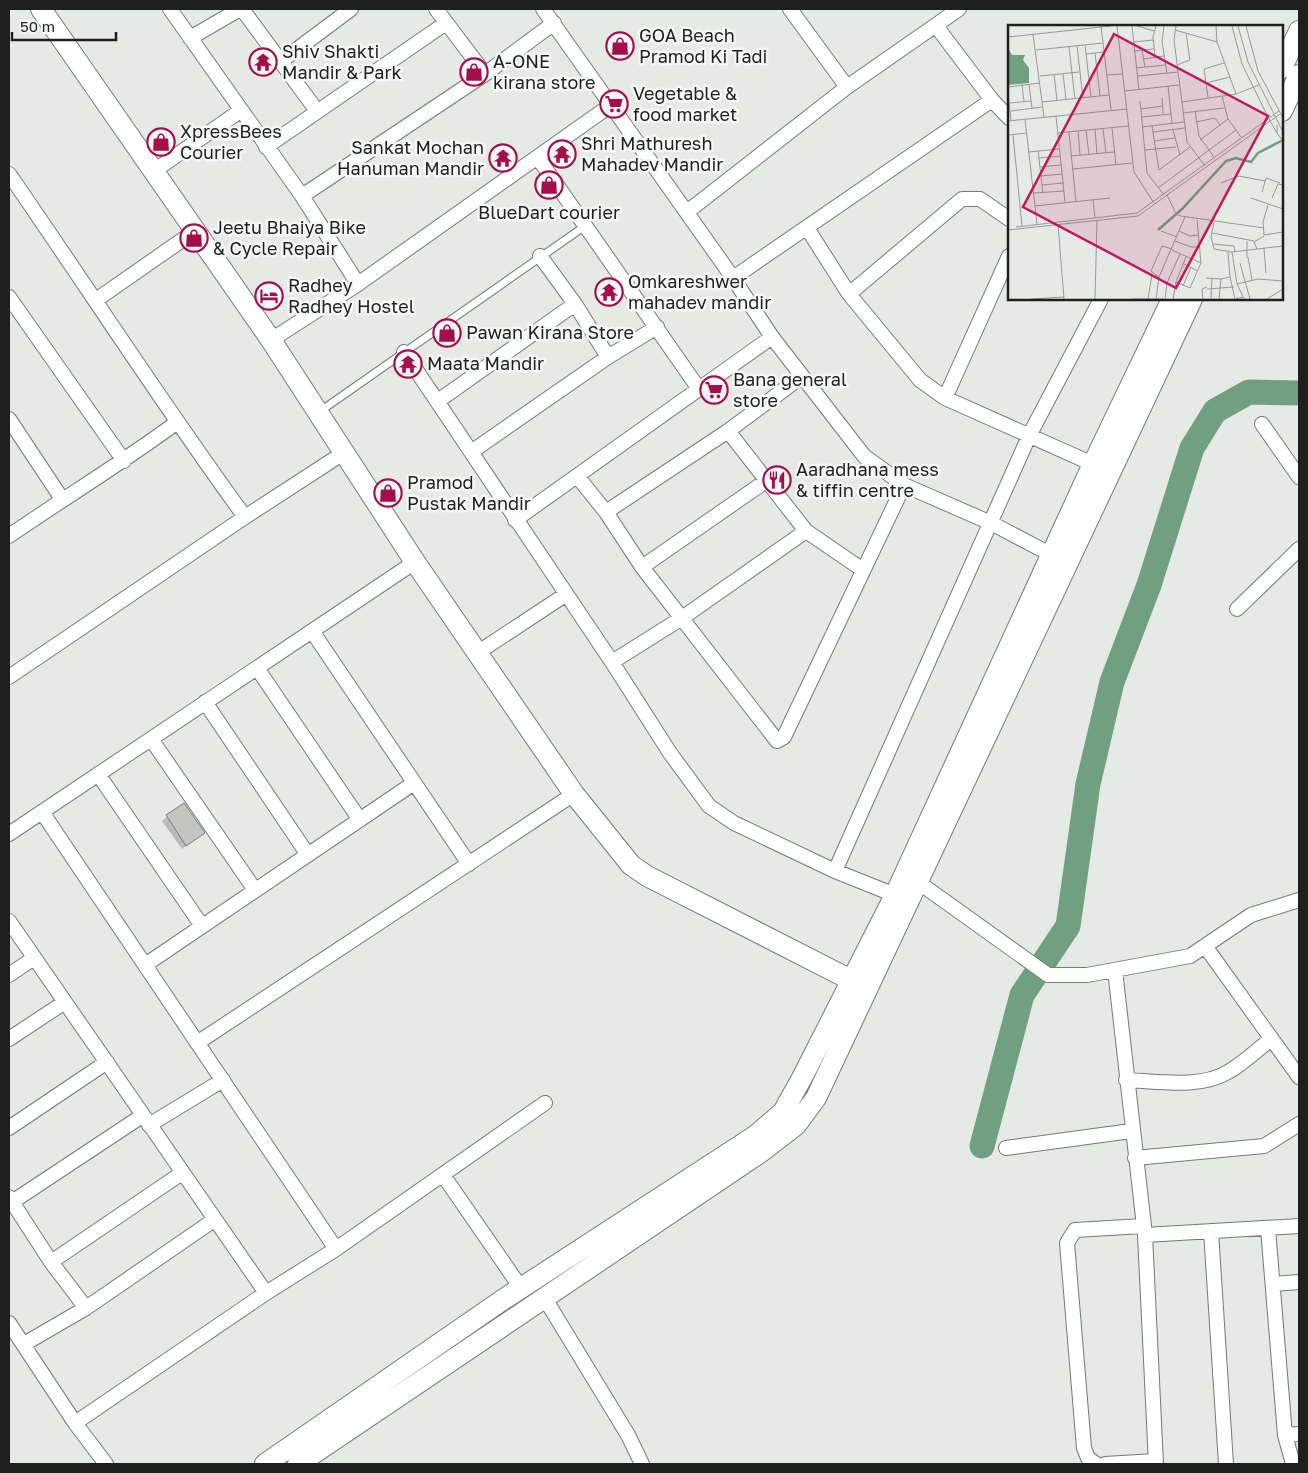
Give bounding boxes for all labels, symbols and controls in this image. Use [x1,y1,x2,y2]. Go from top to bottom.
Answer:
scale bar [12,10,116,42]
text: 50 m [20,17,55,35]
place label: GOA Beach Pramod Ki Tadi [639,24,767,67]
inset map [1008,25,1283,300]
shop icon: GOA Beach Pramod Ki Tadi [605,31,635,61]
place label: Shiv Shakti Mandir & Park [282,40,402,83]
temple icon: Shiv Shakti Mandir & Park [248,47,278,77]
place label: A-ONE kirana store [493,50,596,93]
shop icon: A-ONE kirana store [459,57,489,87]
place label: Vegetable & food market [633,82,737,125]
supermarket icon: Vegetable & food market [599,89,629,119]
place label: XpressBees Courier [180,120,282,163]
shop icon: XpressBees Courier [146,127,176,157]
place label: Shri Mathuresh Mahadev Mandir [581,132,723,175]
place label: Sankat Mochan Hanuman Mandir [337,136,484,179]
temple icon: Shri Mathuresh Mahadev Mandir [547,139,577,169]
temple icon: Sankat Mochan Hanuman Mandir [488,143,518,173]
shop icon: BlueDart courier [534,170,564,200]
place label: BlueDart courier [478,201,620,223]
place label: Jeetu Bhaiya Bike & Cycle Repair [213,216,366,259]
shop icon: Jeetu Bhaiya Bike & Cycle Repair [179,223,209,253]
place label: Omkareshwer mahadev mandir [628,270,771,313]
place label: Radhey Radhey Hostel [288,274,415,317]
temple icon: Omkareshwer mahadev mandir [594,277,624,307]
hotel icon: Radhey Radhey Hostel [254,281,284,311]
shop icon: Pawan Kirana Store [432,318,462,348]
place label: Pawan Kirana Store [466,321,634,343]
temple icon: Maata Mandir [393,349,423,379]
place label: Maata Mandir [427,352,544,374]
place label: Bana general store [733,368,847,411]
supermarket icon: Bana general store [699,375,729,405]
place label: Aaradhana mess & tiffin centre [796,458,939,501]
restaurant icon: Aaradhana mess & tiffin centre [762,465,792,495]
place label: Pramod Pustak Mandir [407,471,531,514]
shop icon: Pramod Pustak Mandir [373,478,403,508]

